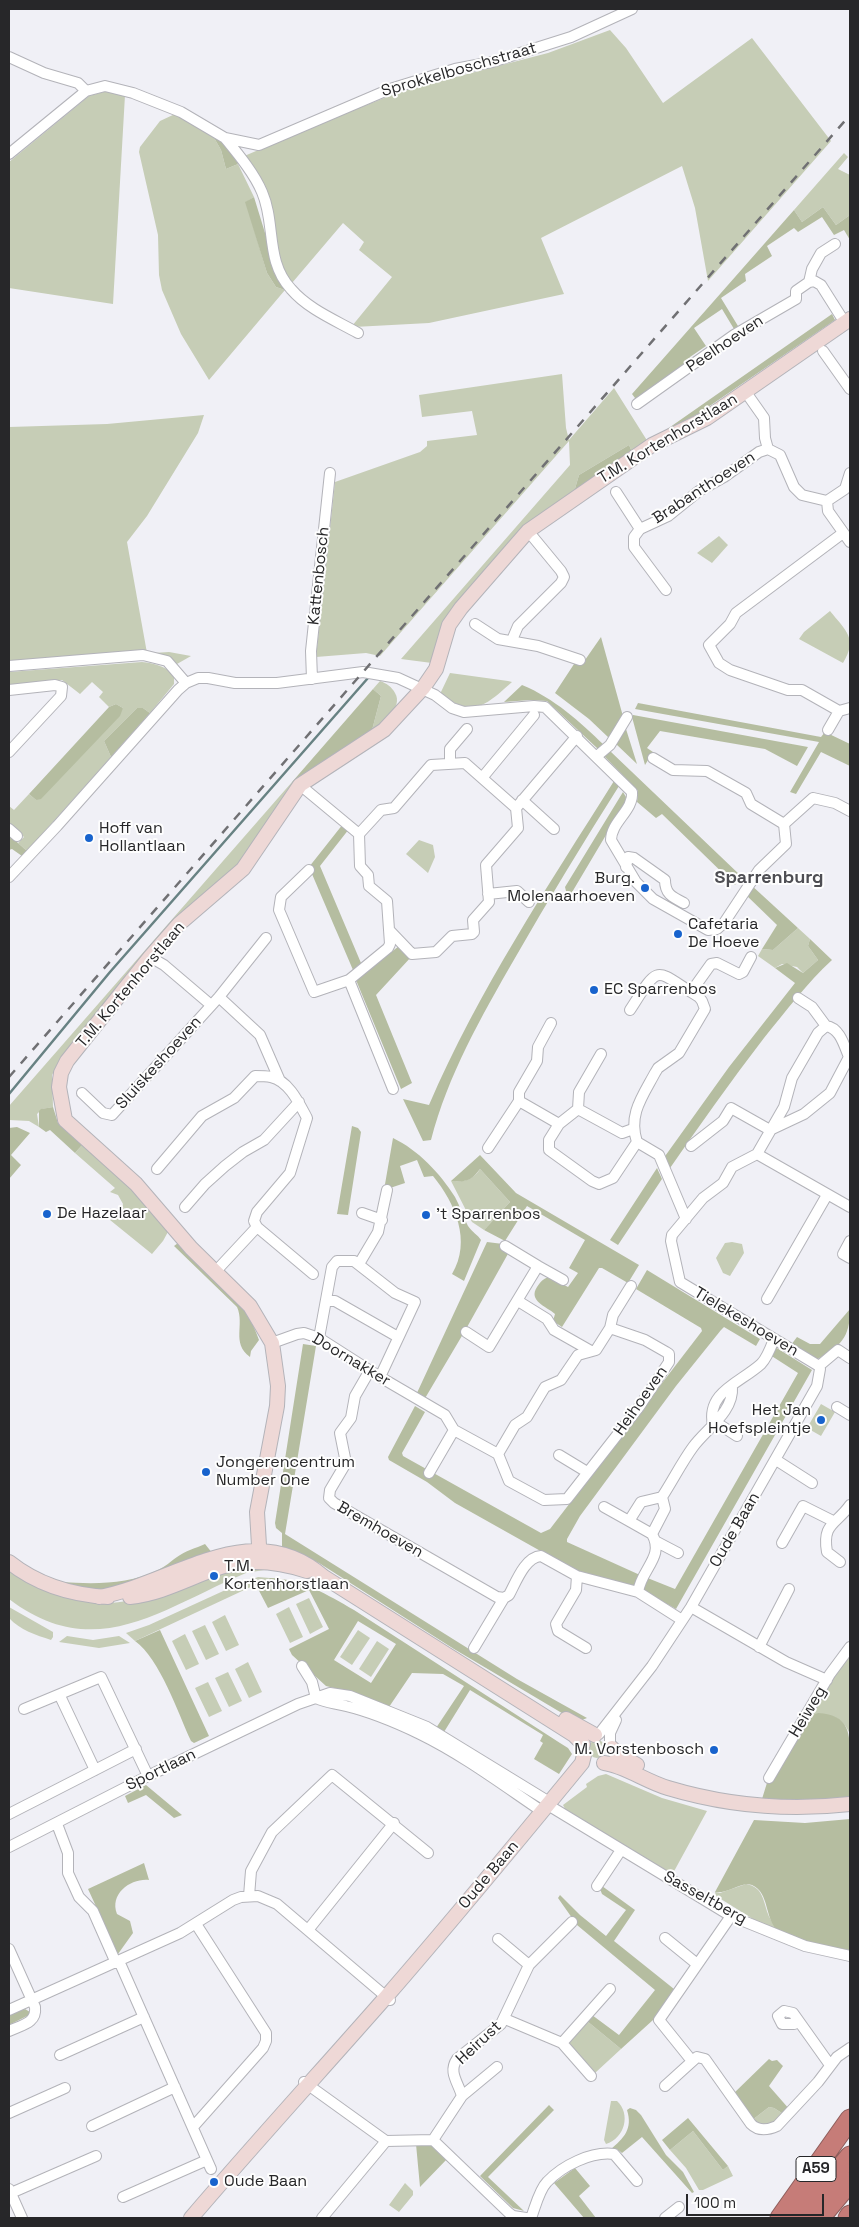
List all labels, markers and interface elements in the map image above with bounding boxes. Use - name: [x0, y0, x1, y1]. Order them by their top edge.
- street label: Sprokkelboschstraat: [379, 39, 539, 101]
- street label: Peelhoeven: [683, 311, 767, 377]
- street label: T.M. Kortenhorstlaan: [595, 390, 741, 488]
- street label: Brabanthoeven: [649, 448, 759, 528]
- street label: Kattenbosch: [304, 526, 334, 626]
- place label: Hoff van Hollantlaan: [99, 819, 185, 857]
- marker: Hoff van Hollantlaan: [83, 832, 95, 844]
- district label: Sparrenburg: [714, 867, 824, 889]
- place label: Burg. Molenaarhoeven: [507, 869, 635, 907]
- marker: Burg. Molenaarhoeven: [639, 882, 651, 894]
- place label: Cafetaria De Hoeve: [688, 915, 759, 953]
- street label: T.M. Kortenhorstlaan: [73, 918, 189, 1052]
- marker: Cafetaria De Hoeve: [672, 928, 684, 940]
- place label: EC Sparrenbos: [604, 980, 716, 1000]
- marker: EC Sparrenbos: [588, 984, 600, 996]
- street label: Sluiskeshoeven: [112, 1013, 206, 1113]
- place label: De Hazelaar: [57, 1204, 147, 1224]
- place label: 't Sparrenbos: [436, 1205, 541, 1225]
- marker: De Hazelaar: [41, 1208, 53, 1220]
- marker: 't Sparrenbos: [420, 1209, 432, 1221]
- street label: Tielekeshoeven: [690, 1283, 802, 1361]
- street label: Doornakker: [308, 1329, 394, 1391]
- street label: Heihoeven: [610, 1363, 672, 1439]
- place label: Het Jan Hoefspleintje: [708, 1401, 811, 1439]
- marker: Het Jan Hoefspleintje: [815, 1414, 827, 1426]
- place label: Jongerencentrum Number One: [216, 1453, 355, 1491]
- marker: Jongerencentrum Number One: [200, 1466, 212, 1478]
- street label: Oude Baan: [706, 1489, 764, 1571]
- street label: Bremhoeven: [334, 1498, 426, 1562]
- place label: T.M. Kortenhorstlaan: [224, 1557, 349, 1595]
- marker: T.M. Kortenhorstlaan: [208, 1570, 220, 1582]
- street label: Heiweg: [785, 1683, 831, 1741]
- place label: M. Vorstenbosch: [574, 1740, 704, 1760]
- marker: M. Vorstenbosch: [708, 1744, 720, 1756]
- street label: Sportlaan: [123, 1745, 199, 1795]
- street label: Oude Baan: [455, 1837, 523, 1913]
- street label: Sasseltberg: [660, 1867, 750, 1929]
- street label: Heirust: [452, 2017, 506, 2069]
- road number: A59: [796, 2156, 836, 2182]
- place label: Oude Baan: [224, 2172, 307, 2192]
- marker: Oude Baan: [208, 2176, 220, 2188]
- scale bar: [689, 2184, 826, 2216]
- text: 100 m: [694, 2193, 736, 2212]

